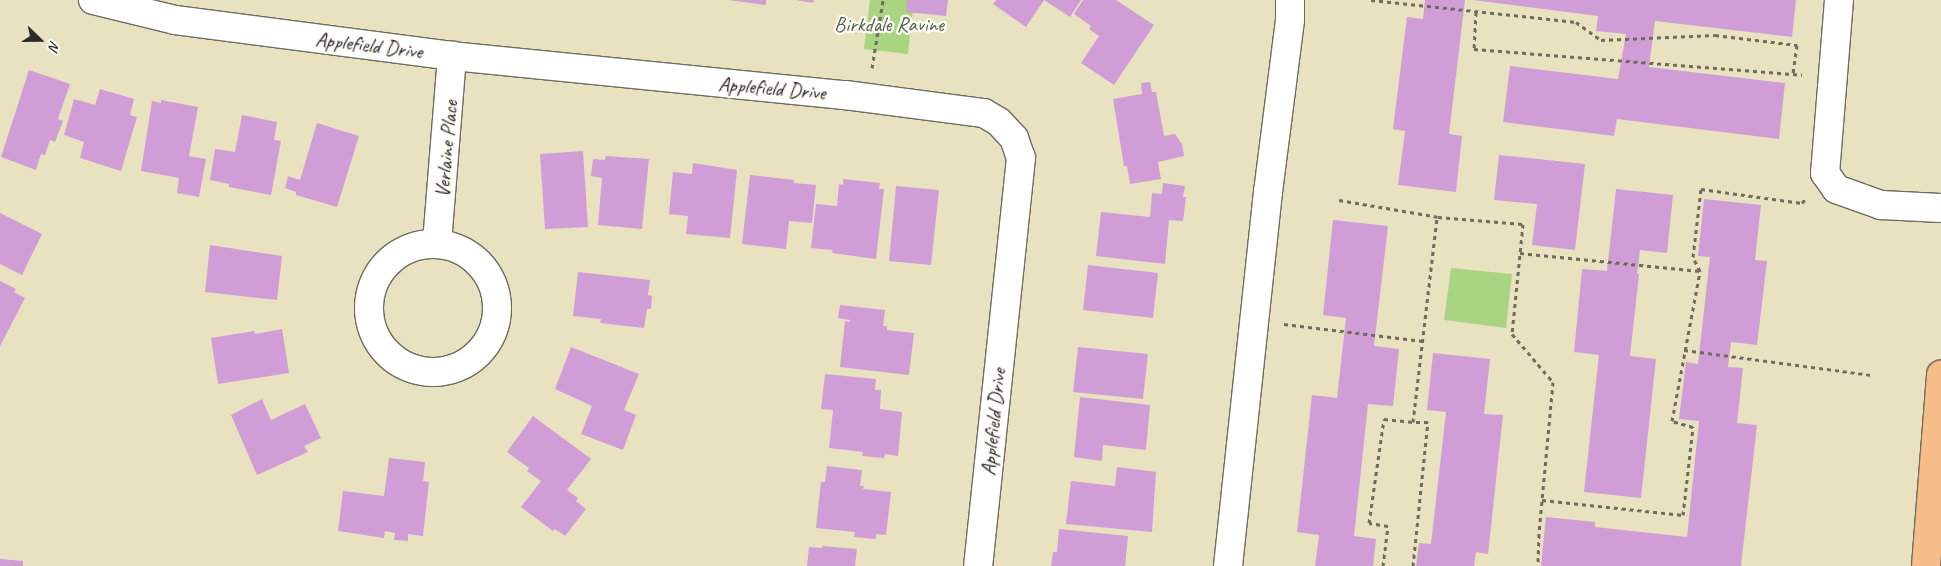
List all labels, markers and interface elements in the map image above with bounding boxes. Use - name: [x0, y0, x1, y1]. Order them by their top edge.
- park label: Birkdale Ravine: [834, 11, 944, 37]
- north arrow: [15, 15, 65, 65]
- street label: Applefield Drive: [314, 26, 424, 64]
- text: N: [45, 39, 64, 53]
- street label: Applefield Drive: [717, 71, 827, 105]
- street label: Verlaine Place: [429, 99, 463, 199]
- street label: Applefield Drive: [975, 367, 1011, 477]

